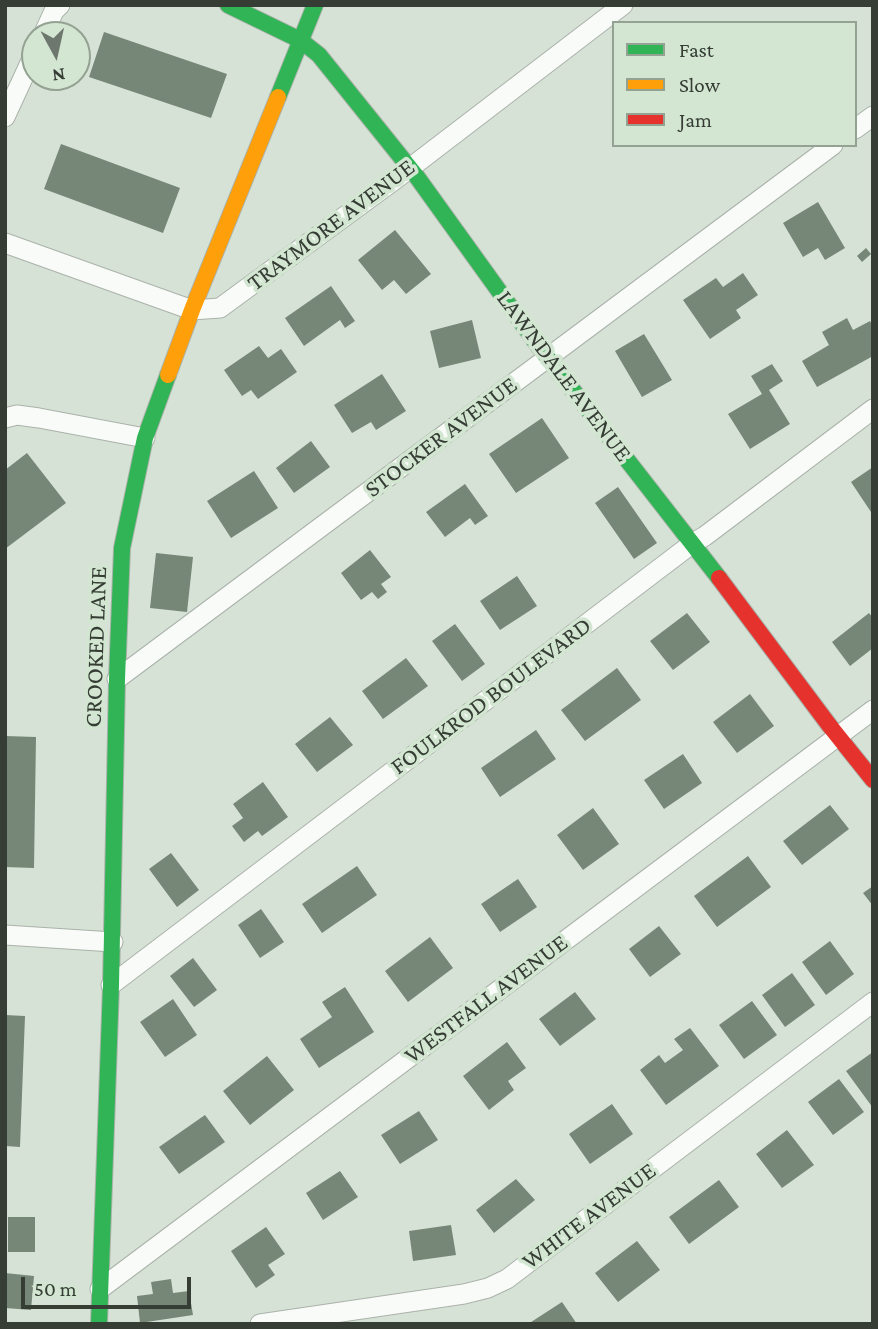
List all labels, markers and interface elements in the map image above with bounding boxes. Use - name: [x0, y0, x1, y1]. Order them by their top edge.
- north arrow: [21, 21, 91, 91]
- legend: [612, 21, 857, 147]
- text: Fast: [679, 38, 714, 62]
- text: N: [51, 64, 67, 87]
- text: Slow: [679, 73, 720, 97]
- text: Jam: [679, 108, 712, 132]
- street label: TRAYMORE AVENUE: [242, 153, 420, 297]
- street label: LAWNDALE AVENUE: [490, 285, 638, 467]
- street label: STOCKER AVENUE: [359, 370, 523, 504]
- street label: CROOKED LANE: [79, 566, 113, 728]
- street label: FOULKROD BOULEVARD: [385, 611, 597, 781]
- street label: WESTFALL AVENUE: [399, 928, 573, 1070]
- street label: WHITE AVENUE: [516, 1156, 662, 1276]
- scale bar: [24, 1262, 194, 1306]
- text: 50 m: [34, 1277, 77, 1301]

